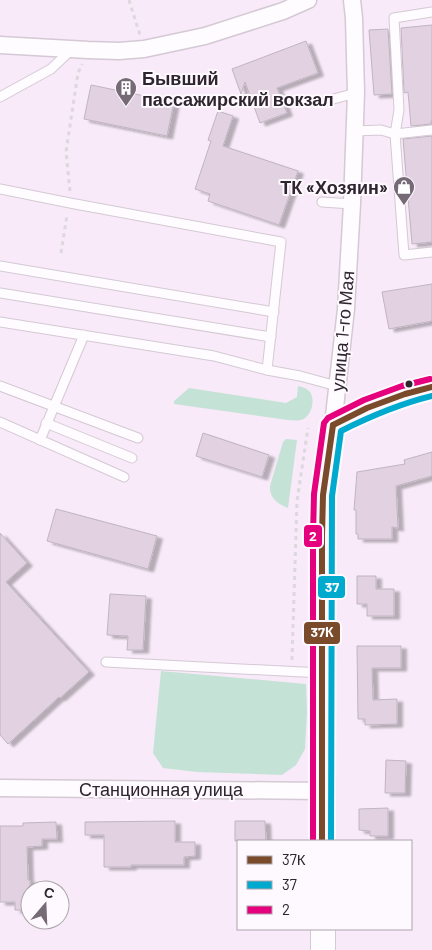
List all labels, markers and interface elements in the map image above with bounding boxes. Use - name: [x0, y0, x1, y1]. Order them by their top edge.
- place label: Бывший пассажирский вокзал: [142, 67, 334, 110]
- building icon: Бывший пассажирский вокзал: [114, 76, 138, 107]
- shop icon: ТК «Хозяин»: [392, 175, 416, 206]
- place label: ТК «Хозяин»: [280, 176, 388, 198]
- street label: улица 1-го Мая: [326, 270, 358, 392]
- unlabelled marker: [404, 379, 414, 389]
- line badge: 2: [303, 524, 323, 548]
- text: 2: [309, 527, 317, 544]
- line badge: 37: [317, 575, 346, 599]
- text: 37: [325, 578, 339, 595]
- line badge: 37К: [303, 621, 341, 645]
- text: 37К: [310, 623, 334, 640]
- street label: Станционная улица: [79, 778, 244, 800]
- legend: [237, 840, 412, 930]
- text: 37К: [282, 850, 306, 868]
- text: 37: [282, 875, 297, 893]
- north arrow: [20, 880, 70, 930]
- text: С: [42, 883, 57, 902]
- text: 2: [282, 900, 290, 918]

